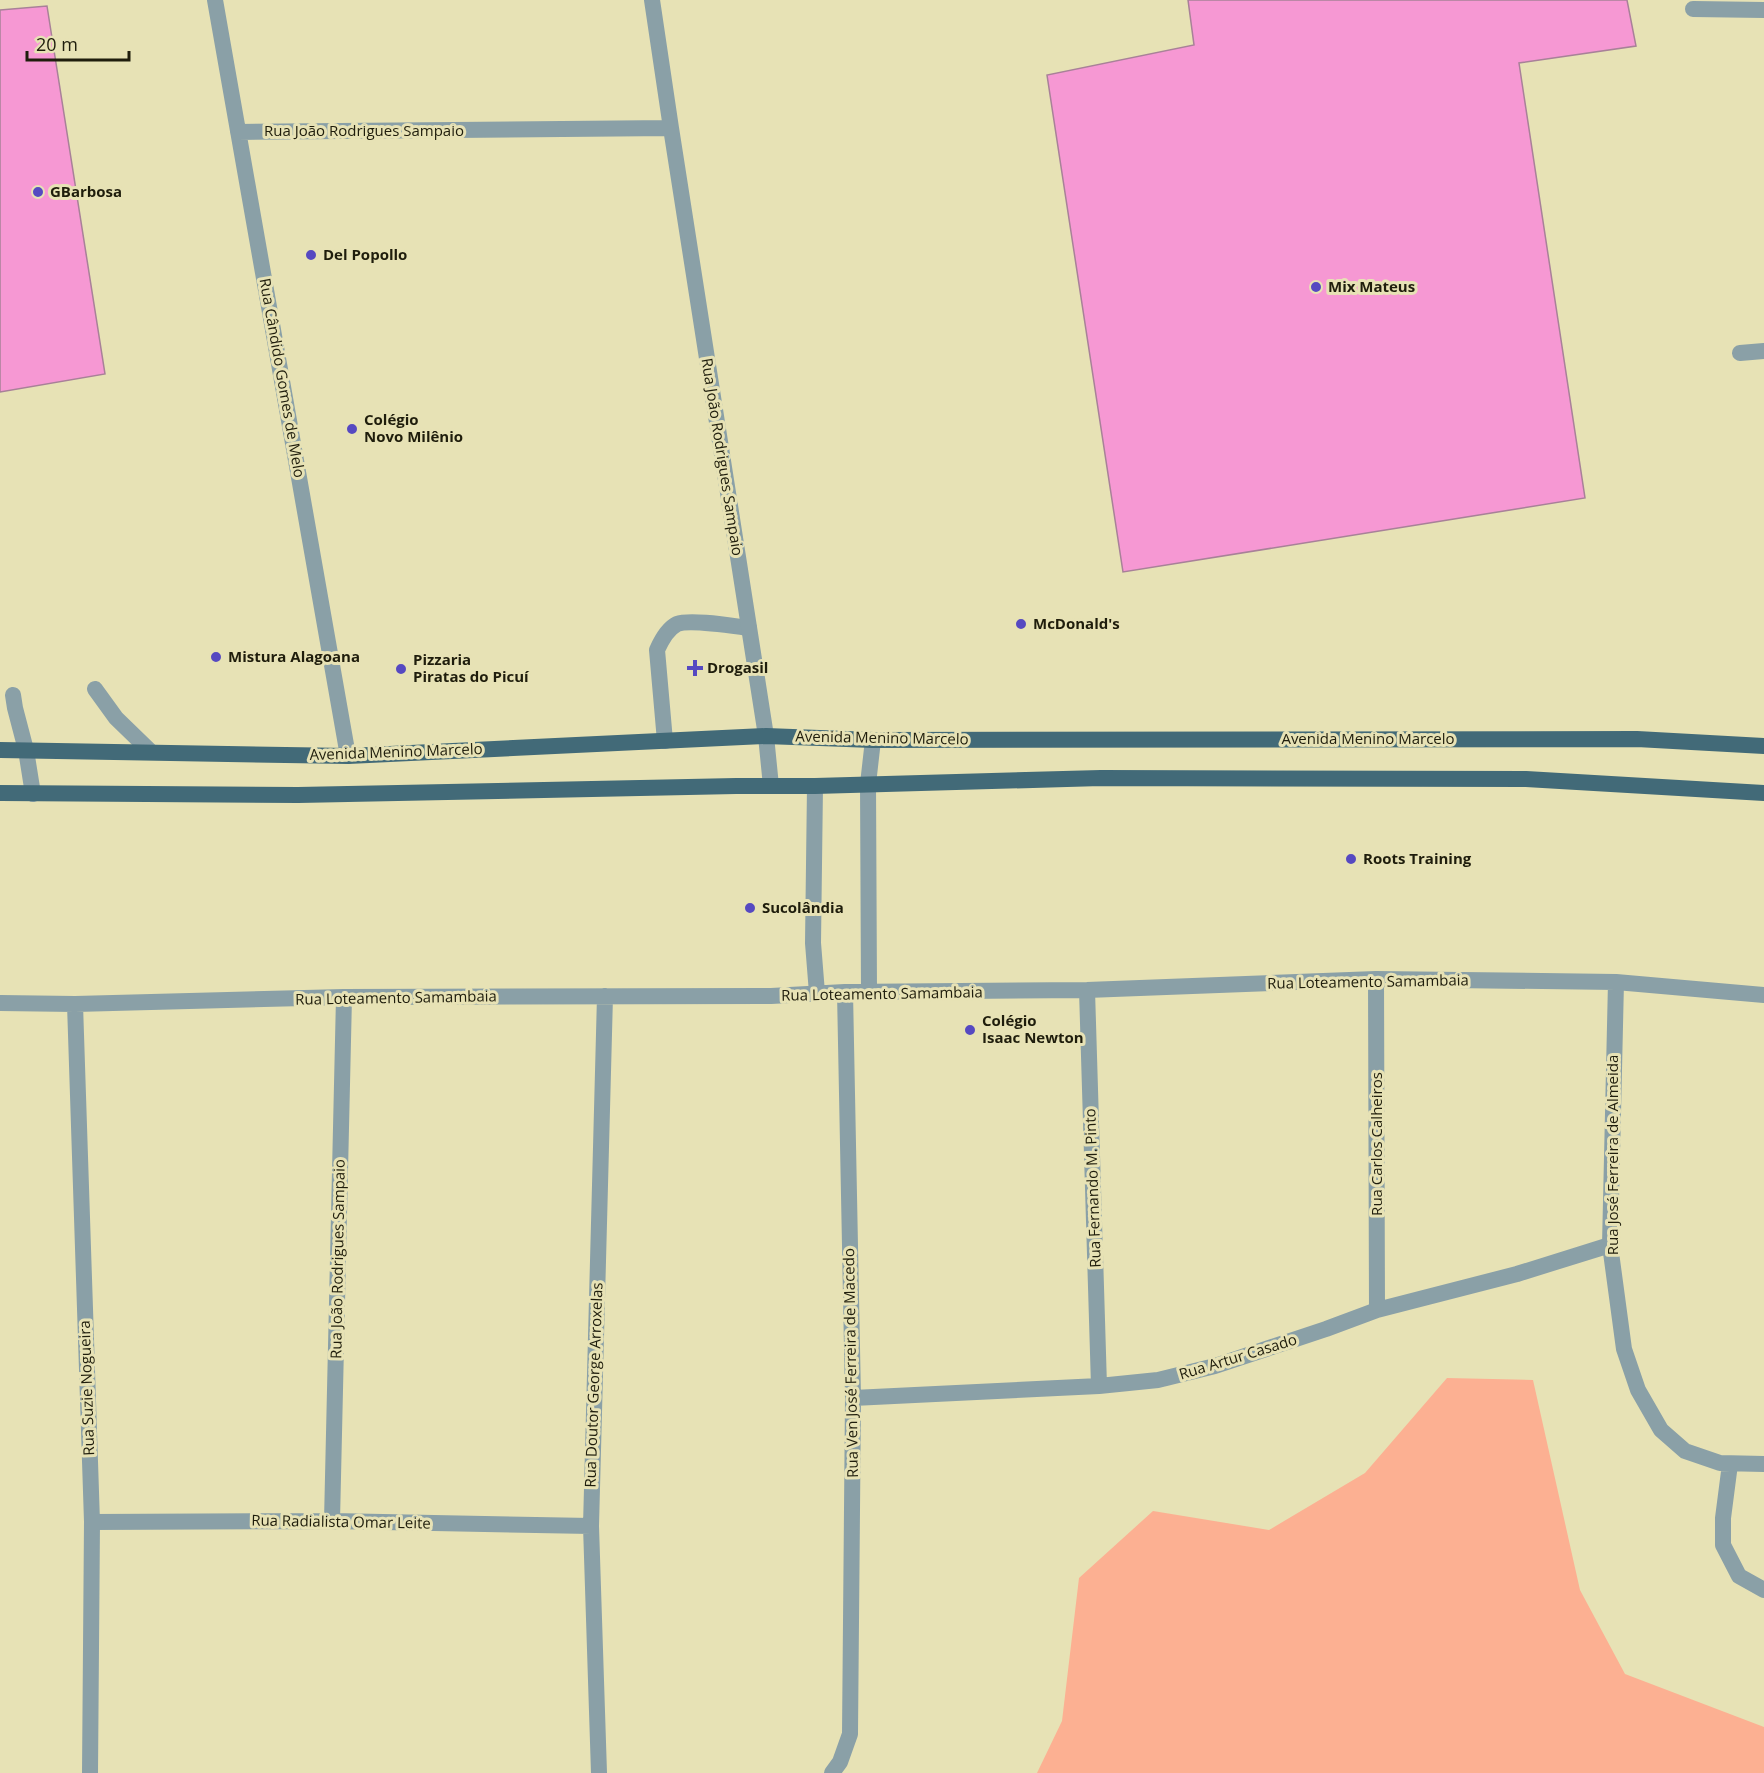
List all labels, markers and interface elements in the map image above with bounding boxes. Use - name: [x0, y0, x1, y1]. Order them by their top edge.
- scale bar: [27, 24, 129, 62]
- text: 20 m: [36, 32, 78, 56]
- street label: Rua João Rodrigues Sampaio: [264, 120, 464, 140]
- place label: GBarbosa: [50, 181, 122, 201]
- marker: GBarbosa: [31, 185, 45, 199]
- place label: Del Popollo: [323, 244, 407, 264]
- marker: Del Popollo: [304, 248, 318, 262]
- place label: Mix Mateus: [1328, 276, 1415, 296]
- street label: Rua Cândido Gomes de Melo: [256, 277, 310, 479]
- marker: Mix Mateus: [1309, 280, 1323, 294]
- street label: Rua João Rodrigues Sampaio: [697, 357, 749, 557]
- place label: Colégio Novo Milênio: [364, 409, 463, 446]
- marker: Colégio Novo Milênio: [345, 422, 359, 436]
- place label: McDonald's: [1033, 613, 1120, 633]
- marker: McDonald's: [1014, 617, 1028, 631]
- place label: Mistura Alagoana: [228, 646, 360, 666]
- place label: Pizzaria Piratas do Picuí: [413, 649, 530, 686]
- marker: Mistura Alagoana: [209, 650, 223, 664]
- place label: Drogasil: [707, 657, 768, 677]
- marker: Drogasil: [688, 661, 702, 675]
- marker: Pizzaria Piratas do Picuí: [394, 662, 408, 676]
- street label: Avenida Menino Marcelo: [795, 725, 969, 749]
- street label: Avenida Menino Marcelo: [1281, 728, 1455, 748]
- street label: Avenida Menino Marcelo: [309, 738, 483, 764]
- place label: Roots Training: [1363, 848, 1472, 868]
- marker: Roots Training: [1344, 852, 1358, 866]
- place label: Sucolândia: [762, 897, 844, 917]
- marker: Sucolândia: [743, 901, 757, 915]
- street label: Rua Loteamento Samambaia: [1267, 969, 1469, 993]
- street label: Rua Loteamento Samambaia: [781, 981, 983, 1005]
- street label: Rua Loteamento Samambaia: [295, 985, 497, 1009]
- place label: Colégio Isaac Newton: [982, 1010, 1084, 1047]
- marker: Colégio Isaac Newton: [963, 1023, 977, 1037]
- street label: Rua José Ferreira de Almeida: [1602, 1055, 1622, 1255]
- street label: Rua Carlos Calheiros: [1366, 1072, 1386, 1216]
- street label: Rua Fernando M. Pinto: [1079, 1108, 1105, 1268]
- street label: Rua João Rodrigues Sampaio: [325, 1159, 349, 1359]
- street label: Rua Ven José Ferreira de Macedo: [838, 1248, 862, 1478]
- street label: Rua Doutor George Arroxelas: [579, 1282, 607, 1488]
- street label: Rua Suzie Nogueira: [74, 1320, 98, 1456]
- street label: Rua Artur Casado: [1176, 1329, 1299, 1383]
- street label: Rua Radialista Omar Leite: [251, 1509, 431, 1533]

